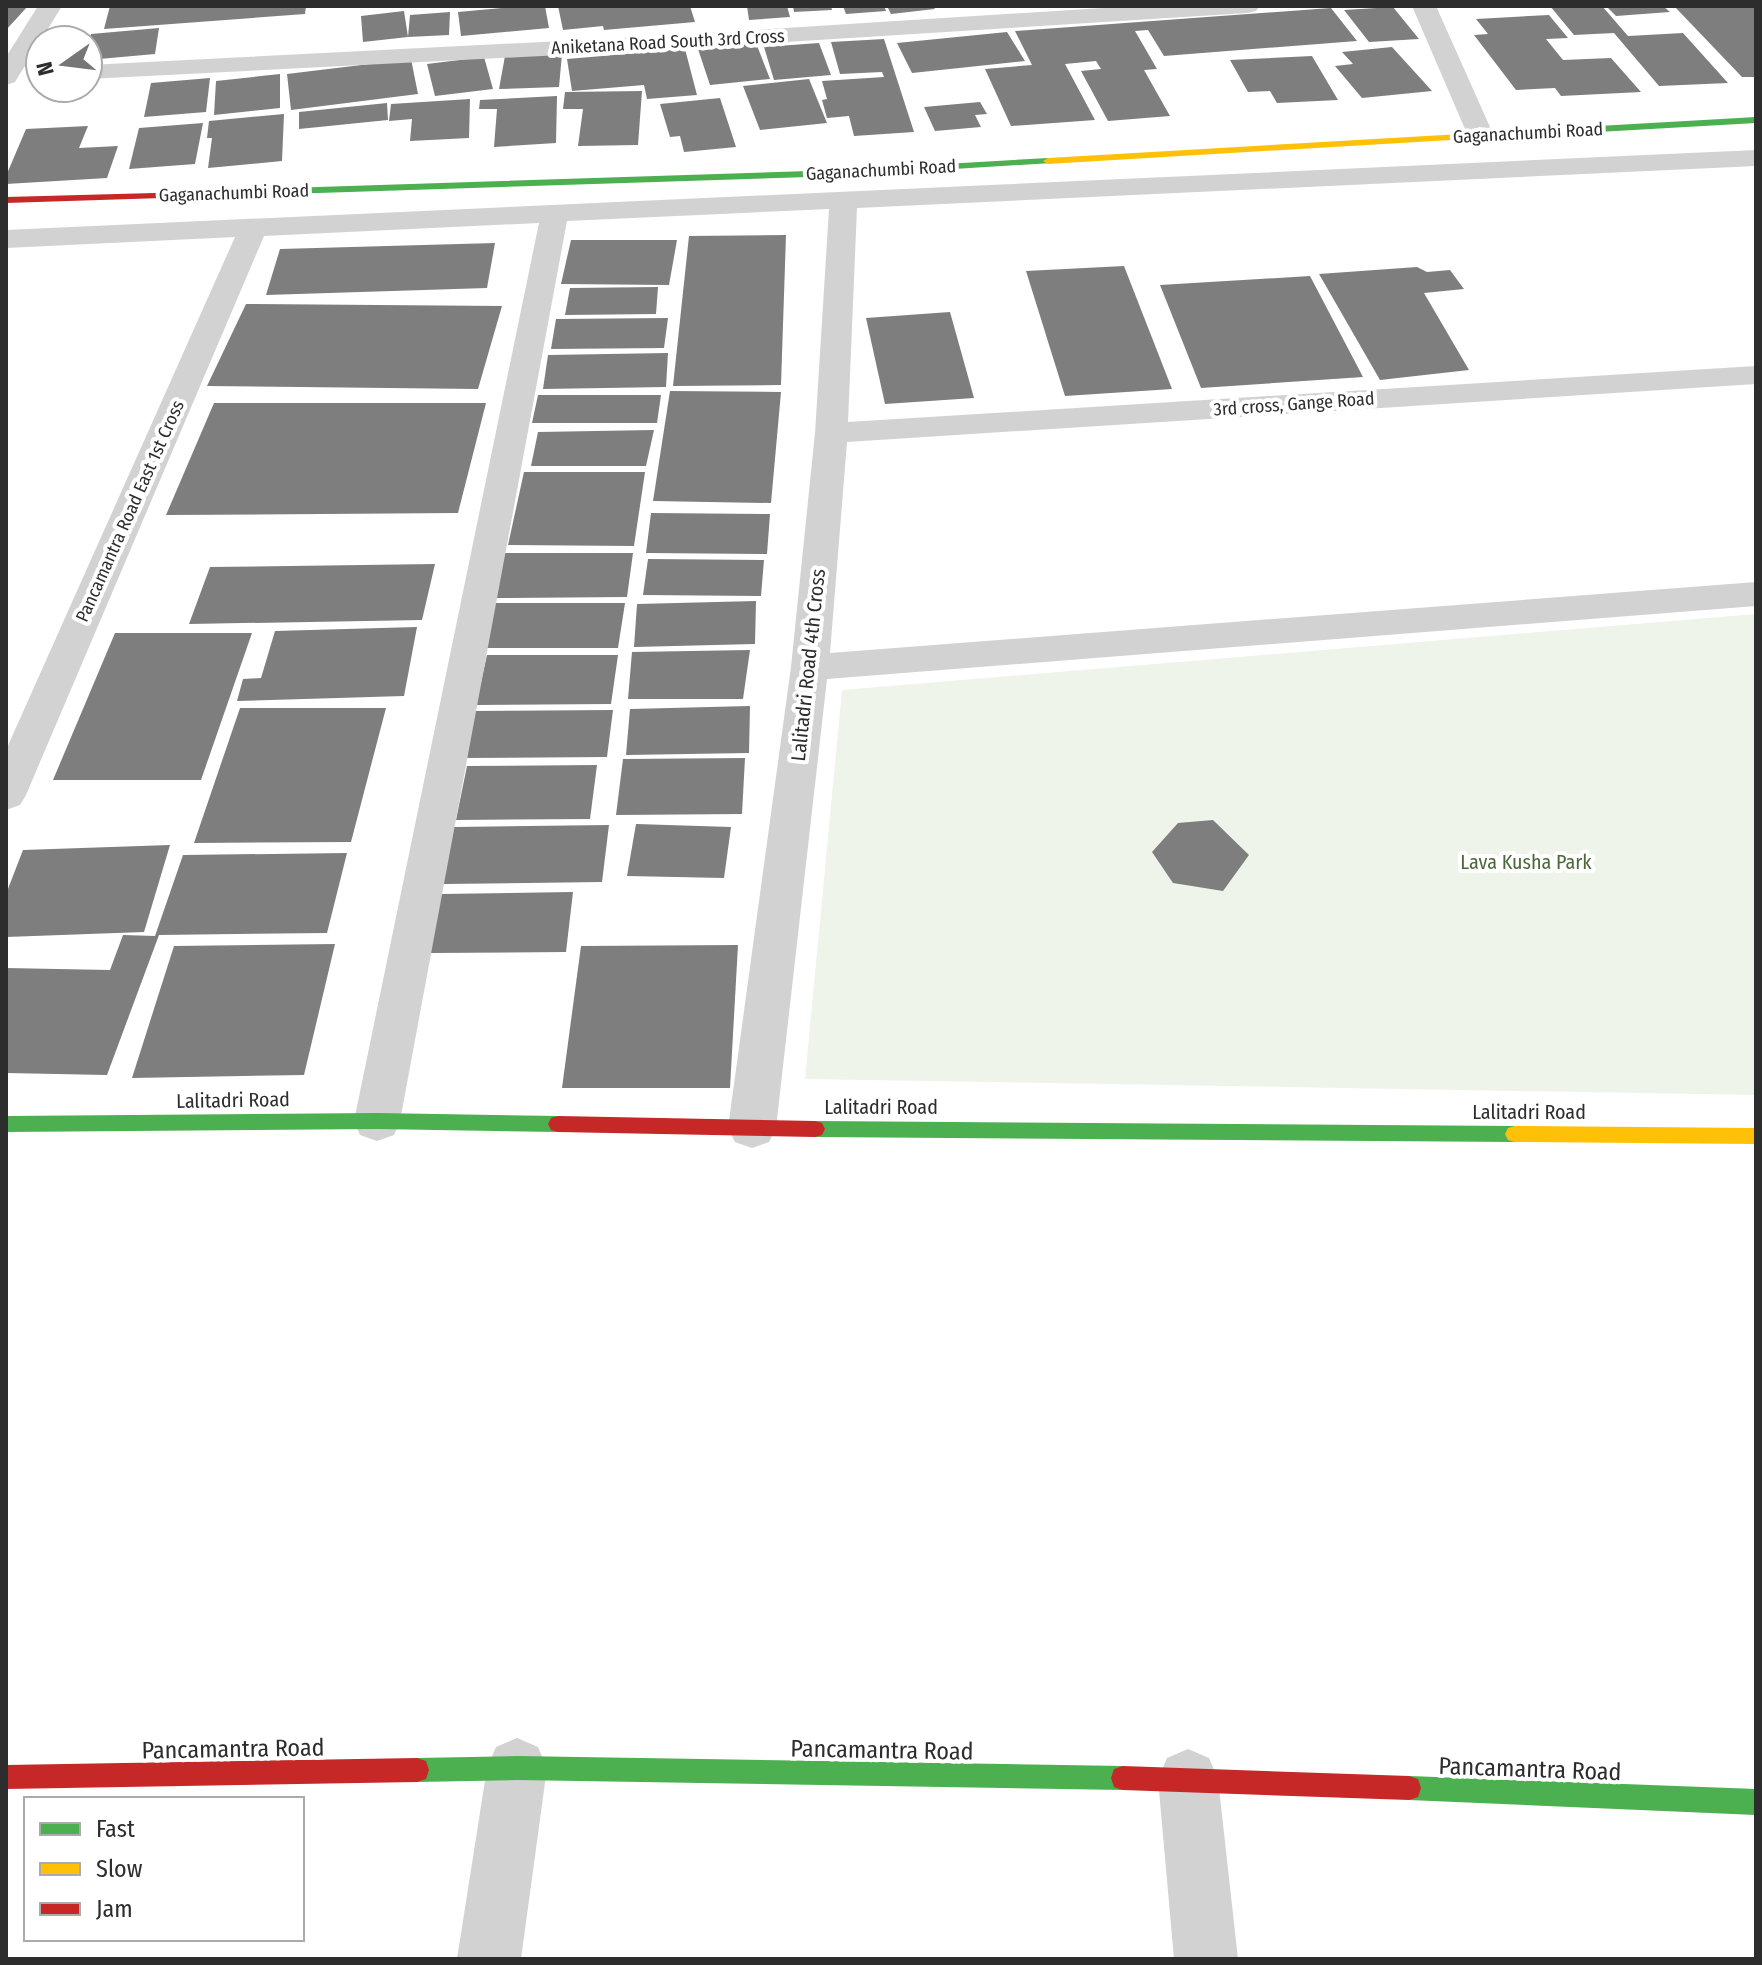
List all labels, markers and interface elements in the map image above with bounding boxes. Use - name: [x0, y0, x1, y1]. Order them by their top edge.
- north arrow: [24, 24, 104, 104]
- street label: Aniketana Road South 3rd Cross: [551, 25, 786, 59]
- text: N: [30, 59, 60, 78]
- street label: Gaganachumbi Road: [1452, 118, 1604, 148]
- street label: Gaganachumbi Road: [805, 155, 957, 185]
- street label: Gaganachumbi Road: [159, 179, 309, 207]
- street label: 3rd cross, Gange Road: [1213, 387, 1375, 421]
- street label: Pancamantra Road East 1st Cross: [71, 396, 189, 625]
- street label: Lalitadri Road 4th Cross: [786, 567, 830, 763]
- park label: Lava Kusha Park: [1460, 850, 1592, 874]
- street label: Lalitadri Road: [176, 1087, 290, 1113]
- street label: Lalitadri Road: [824, 1095, 938, 1119]
- street label: Lalitadri Road: [1472, 1100, 1586, 1124]
- street label: Pancamantra Road: [141, 1733, 325, 1765]
- street label: Pancamantra Road: [790, 1734, 974, 1766]
- street label: Pancamantra Road: [1438, 1752, 1622, 1786]
- legend: [24, 1797, 304, 1941]
- text: Fast: [96, 1815, 135, 1843]
- text: Slow: [96, 1855, 143, 1883]
- text: Jam: [96, 1895, 133, 1923]

